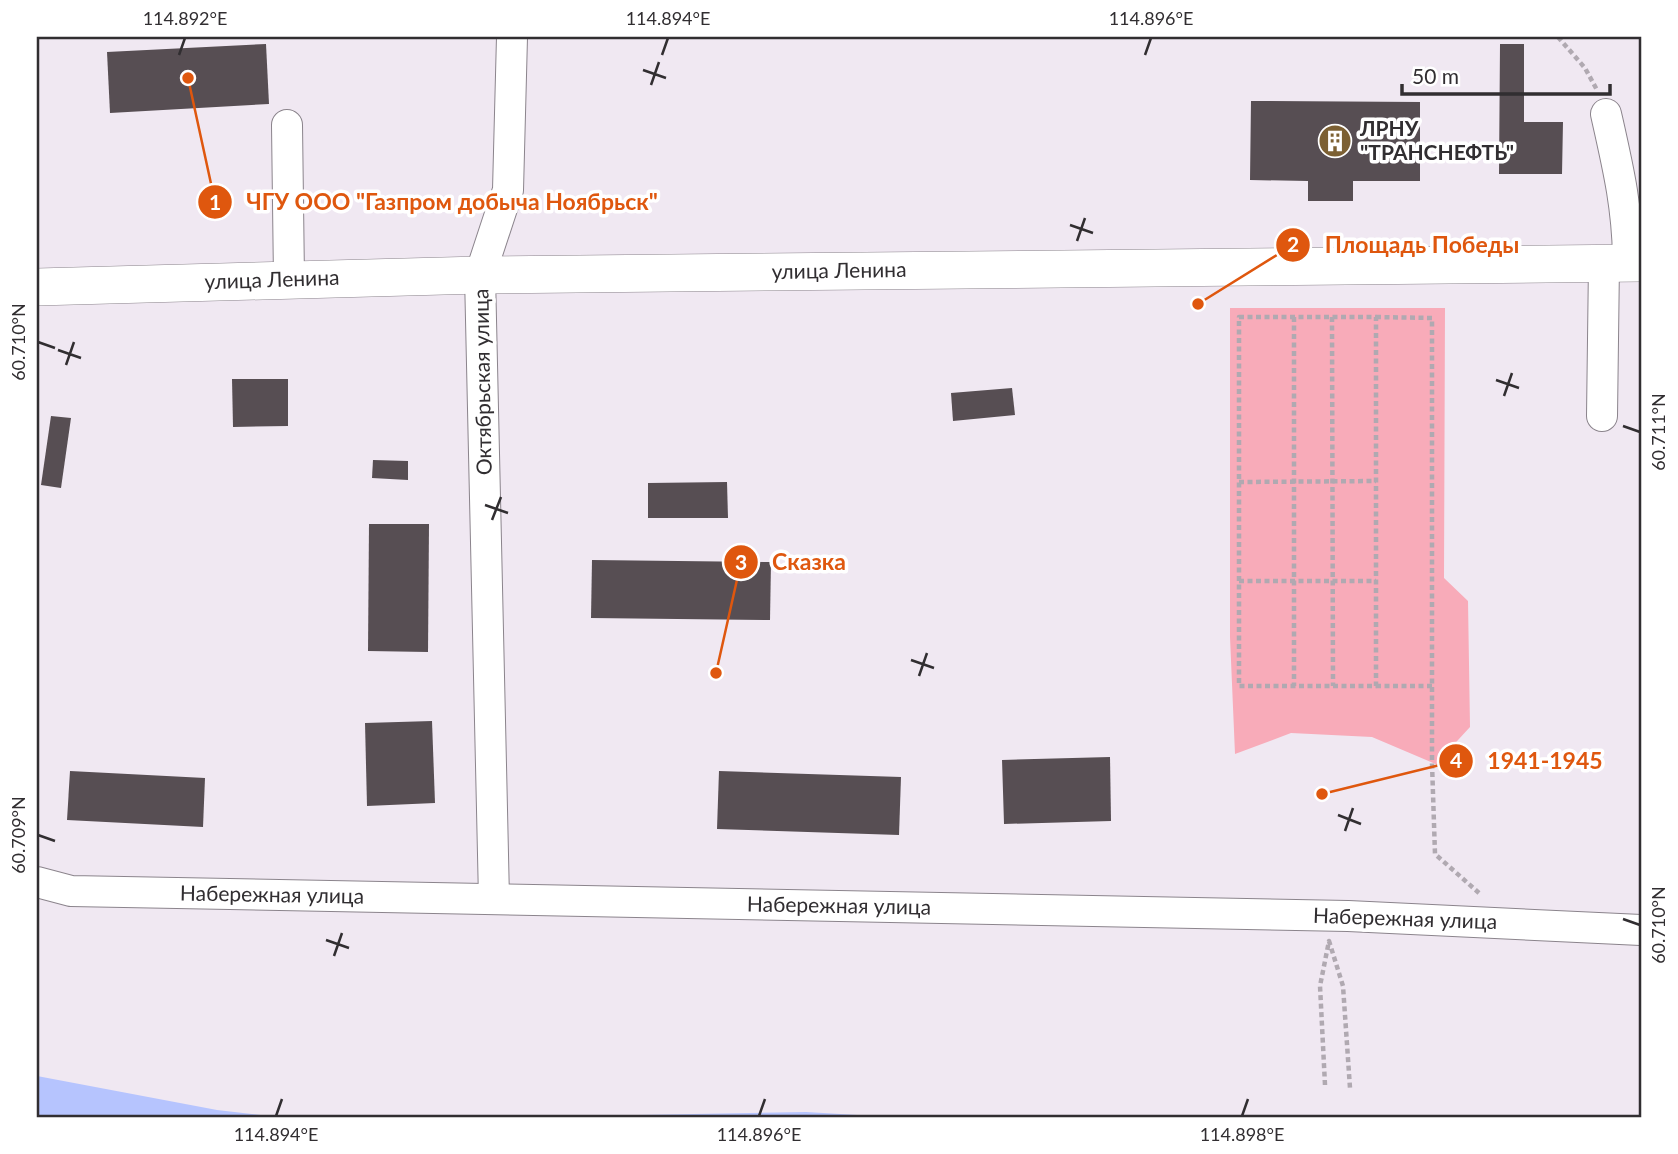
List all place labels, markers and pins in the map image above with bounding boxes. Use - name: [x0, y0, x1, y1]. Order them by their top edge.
- place label: ЛРНУ "ТРАНСНЕФТЬ": [1359, 115, 1514, 164]
- building icon: ЛРНУ "ТРАНСНЕФТЬ": [1316, 122, 1354, 160]
- callout: ЧГУ ООО "Газпром добыча Ноябрьск": [197, 180, 672, 224]
- callout: Площадь Победы: [1276, 223, 1533, 267]
- callout: Сказка: [723, 540, 860, 584]
- callout: 1941-1945: [1438, 739, 1617, 783]

